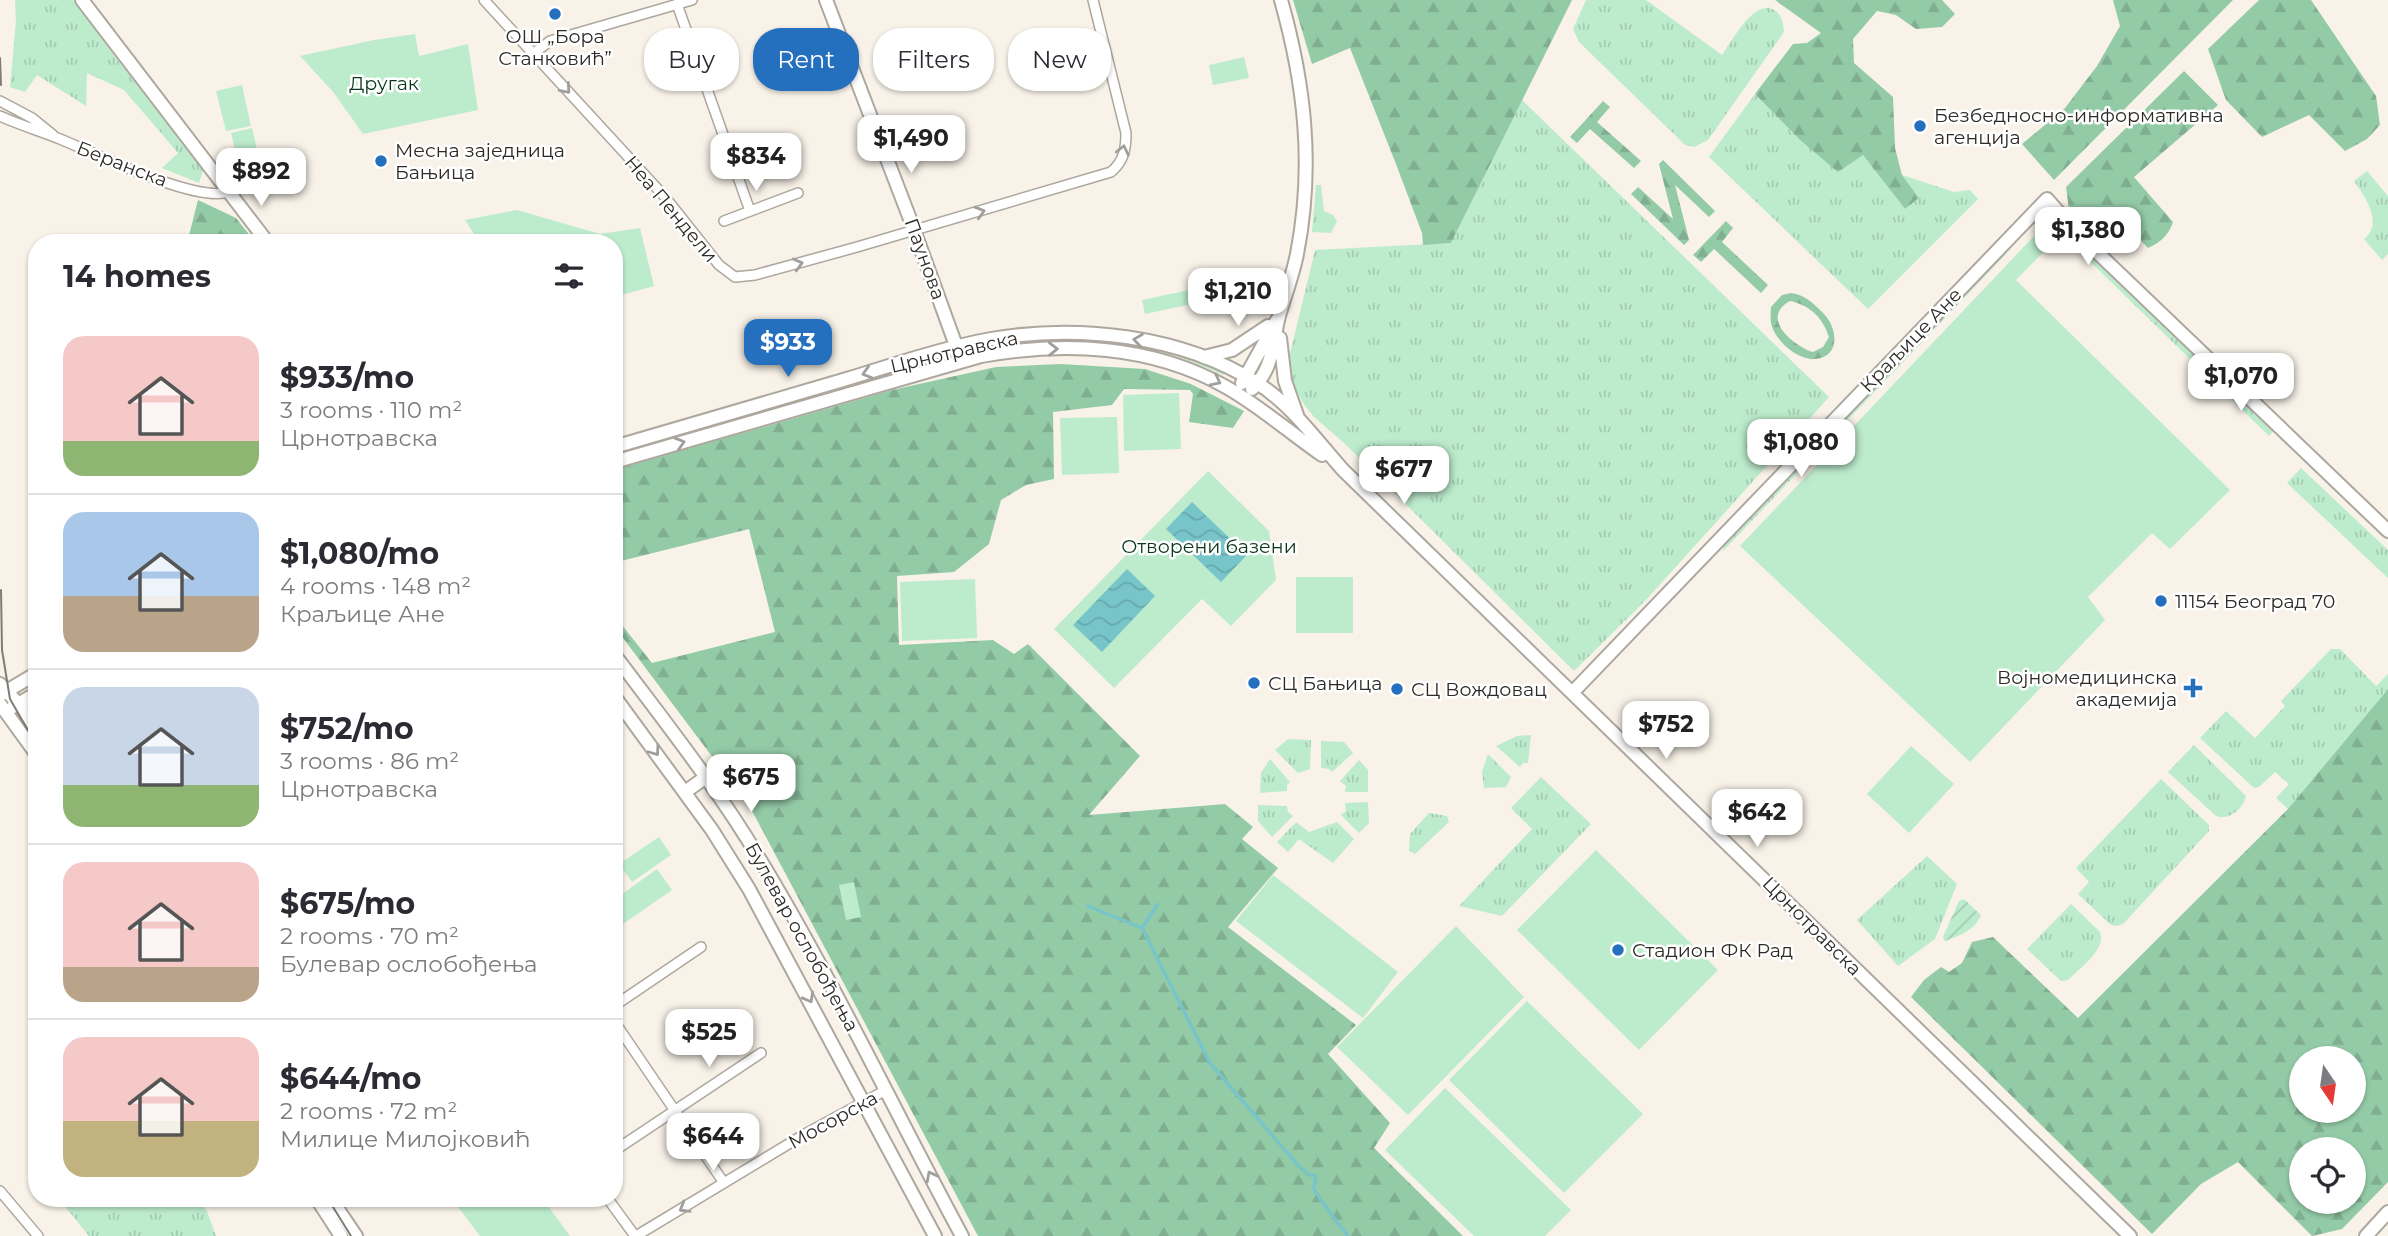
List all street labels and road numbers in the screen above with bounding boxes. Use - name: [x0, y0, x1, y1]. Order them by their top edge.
- street label: Беранска: [74, 136, 170, 192]
- street label: Неа Пендели: [620, 151, 722, 267]
- street label: Паунова: [900, 215, 950, 303]
- street label: Краљице Ане: [1855, 283, 1967, 397]
- street label: Црнотравска: [888, 326, 1020, 378]
- street label: Булевар ослобођења: [740, 838, 864, 1036]
- street label: Црнотравска: [1758, 872, 1866, 980]
- street label: Мосорска: [784, 1086, 882, 1154]

